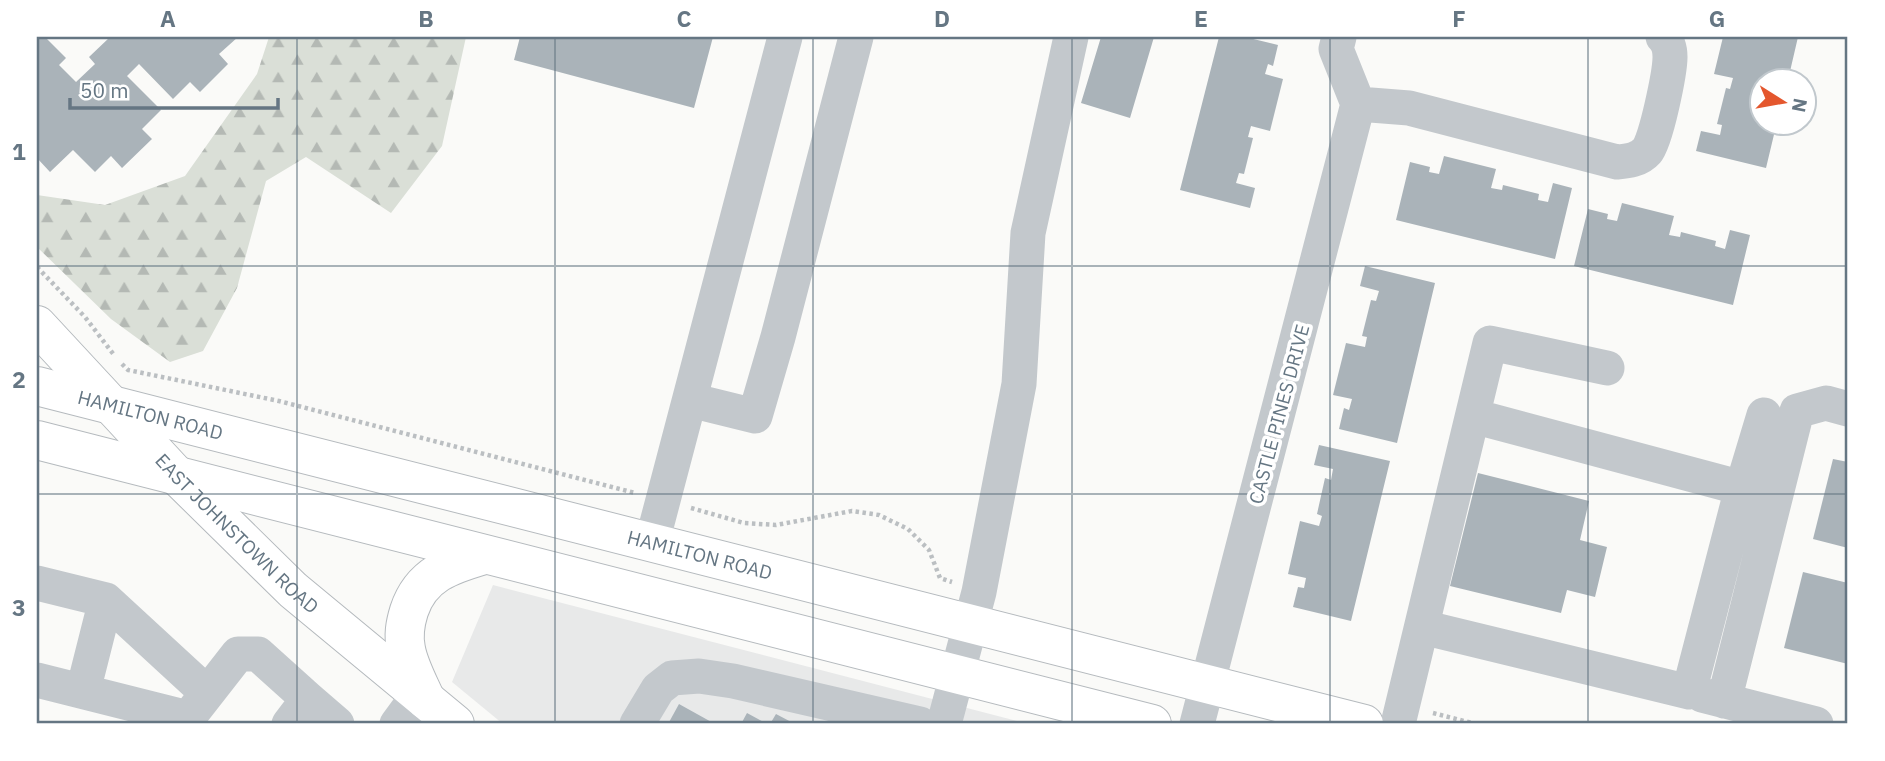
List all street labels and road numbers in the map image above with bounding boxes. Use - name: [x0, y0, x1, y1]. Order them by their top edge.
- street label: CASTLE PINES DRIVE: [1243, 322, 1315, 506]
- street label: HAMILTON ROAD: [75, 385, 225, 445]
- street label: EAST JOHNSTOWN ROAD: [150, 448, 324, 618]
- street label: HAMILTON ROAD: [625, 525, 775, 585]

